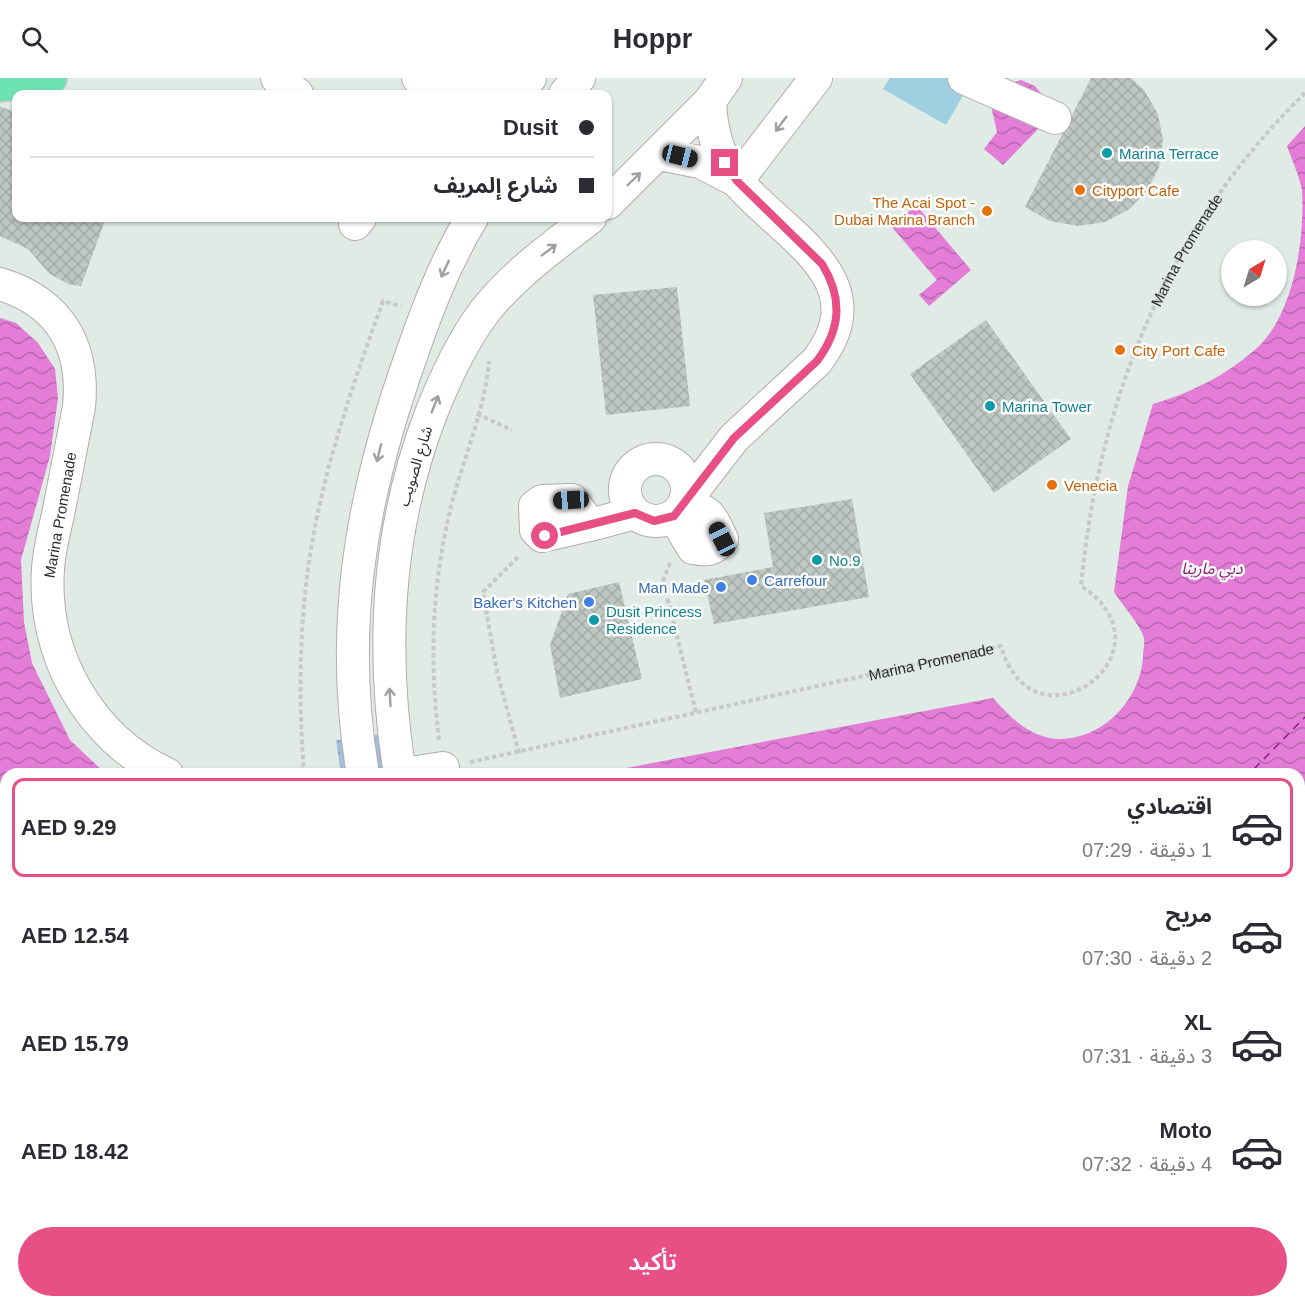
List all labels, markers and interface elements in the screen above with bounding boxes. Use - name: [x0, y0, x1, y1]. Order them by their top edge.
- icon: search: [18, 23, 51, 56]
- icon: forward: [1254, 23, 1287, 56]
- text: Hoppr: [613, 24, 692, 54]
- text: Dusit: [503, 115, 558, 140]
- one-way arrow: [775, 116, 787, 132]
- car: [660, 143, 700, 169]
- place label: Marina Terrace: [1119, 145, 1219, 162]
- marker: Marina Terrace: [1100, 146, 1114, 160]
- route end: [711, 149, 738, 176]
- one-way arrow: [626, 172, 641, 186]
- text: شارع إلمريف: [433, 173, 558, 198]
- place label: Cityport Cafe: [1092, 182, 1180, 199]
- marker: Cityport Cafe: [1073, 183, 1087, 197]
- street label: Marina Promenade: [1147, 190, 1225, 309]
- place label: The Acai Spot - Dubai Marina Branch: [834, 194, 975, 228]
- marker: The Acai Spot - Dubai Marina Branch: [980, 204, 994, 218]
- north arrow: [1221, 240, 1287, 306]
- map controls: [1221, 240, 1287, 306]
- one-way arrow: [541, 243, 557, 256]
- one-way arrow: [439, 260, 451, 278]
- place label: City Port Cafe: [1132, 342, 1225, 359]
- marker: City Port Cafe: [1113, 343, 1127, 357]
- one-way arrow: [430, 395, 441, 414]
- place label: Marina Tower: [1002, 398, 1092, 415]
- marker: Marina Tower: [983, 399, 997, 413]
- street label: شارع الصويب: [395, 424, 439, 509]
- one-way arrow: [373, 443, 385, 462]
- street label: Marina Promenade: [41, 451, 79, 579]
- place label: Venecia: [1064, 477, 1118, 494]
- marker: Venecia: [1045, 478, 1059, 492]
- car: [553, 490, 589, 510]
- car: [706, 519, 738, 559]
- route start: [531, 522, 558, 549]
- place label: No.9: [829, 552, 861, 569]
- marker: No.9: [810, 553, 824, 567]
- water label: دبي مارينا: [1181, 560, 1243, 581]
- place label: Carrefour: [764, 572, 827, 589]
- marker: Carrefour: [745, 573, 759, 587]
- place label: Man Made: [638, 579, 709, 596]
- marker: Man Made: [714, 580, 728, 594]
- place label: Baker's Kitchen: [473, 594, 577, 611]
- marker: Baker's Kitchen: [582, 595, 596, 609]
- place label: Dusit Princess Residence: [606, 603, 702, 637]
- marker: Dusit Princess Residence: [587, 613, 601, 627]
- street label: Marina Promenade: [867, 639, 995, 683]
- one-way arrow: [384, 688, 395, 708]
- text: اقتصادي: [1127, 794, 1212, 819]
- icon: car: [1230, 801, 1284, 855]
- text: AED 9.29: [21, 815, 116, 840]
- text: 1 دقيقة · 07:29: [1082, 839, 1212, 861]
- text: مريح: [1166, 902, 1212, 927]
- icon: car: [1230, 909, 1284, 963]
- text: AED 12.54: [21, 923, 129, 948]
- text: 2 دقيقة · 07:30: [1082, 947, 1212, 969]
- text: XL: [1184, 1010, 1212, 1035]
- icon: car: [1230, 1017, 1284, 1071]
- text: AED 15.79: [21, 1031, 129, 1056]
- text: 3 دقيقة · 07:31: [1082, 1045, 1212, 1067]
- text: Moto: [1159, 1118, 1212, 1143]
- icon: car: [1230, 1125, 1284, 1179]
- text: AED 18.42: [21, 1139, 129, 1164]
- text: 4 دقيقة · 07:32: [1082, 1153, 1212, 1175]
- button: تأكيد: [18, 1227, 1287, 1296]

